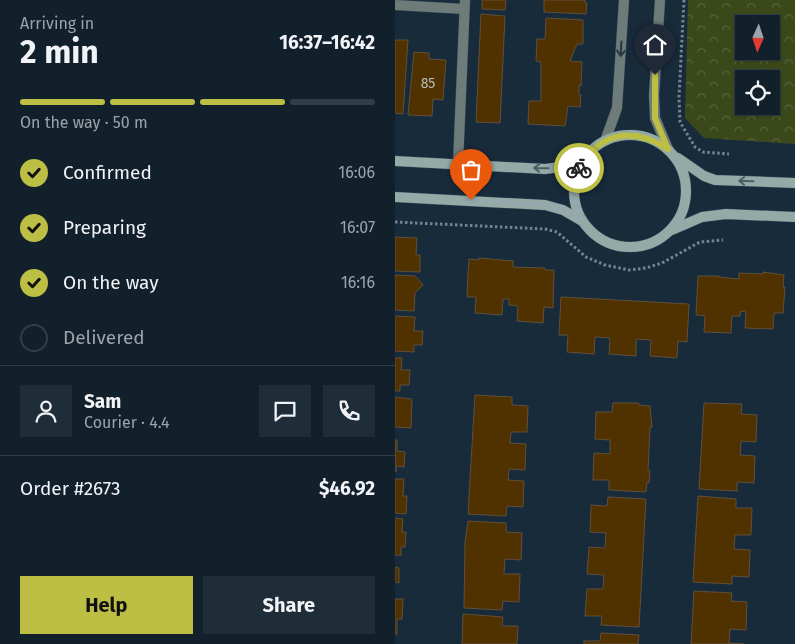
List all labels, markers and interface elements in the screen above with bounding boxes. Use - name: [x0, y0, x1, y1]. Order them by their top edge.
- text: Arriving in: [20, 14, 94, 33]
- north arrow: [735, 15, 780, 60]
- map controls: [735, 15, 780, 115]
- pin: [634, 24, 676, 75]
- text: 16:37–16:42: [279, 31, 375, 54]
- icon: home: [641, 31, 669, 59]
- text: 2 min: [20, 33, 99, 71]
- one-way arrow: [617, 40, 626, 56]
- button: locate: [735, 70, 780, 115]
- house number: 85: [421, 75, 435, 92]
- text: On the way · 50 m: [20, 113, 148, 132]
- courier: [554, 143, 604, 193]
- pin: [450, 149, 492, 200]
- icon: bike: [565, 154, 593, 182]
- icon: bag: [457, 156, 485, 184]
- icon: check: [20, 159, 48, 187]
- text: Confirmed: [63, 161, 152, 184]
- text: 16:06: [338, 163, 375, 182]
- one-way arrow: [533, 163, 550, 173]
- one-way arrow: [739, 176, 755, 186]
- icon: check: [20, 214, 48, 242]
- text: Preparing: [63, 216, 146, 239]
- text: 16:07: [340, 218, 375, 237]
- icon: check: [20, 269, 48, 297]
- text: On the way: [63, 271, 159, 294]
- text: 16:16: [341, 273, 375, 292]
- text: Delivered: [63, 326, 145, 349]
- button: person: [20, 385, 72, 437]
- button: chat: [259, 385, 311, 437]
- button: phone: [323, 385, 375, 437]
- text: Sam: [84, 390, 121, 413]
- text: Courier · 4.4: [84, 413, 170, 432]
- text: Order #2673: [20, 477, 120, 500]
- text: $46.92: [319, 477, 375, 500]
- button: Help: [20, 576, 193, 634]
- button: Share: [203, 576, 375, 634]

